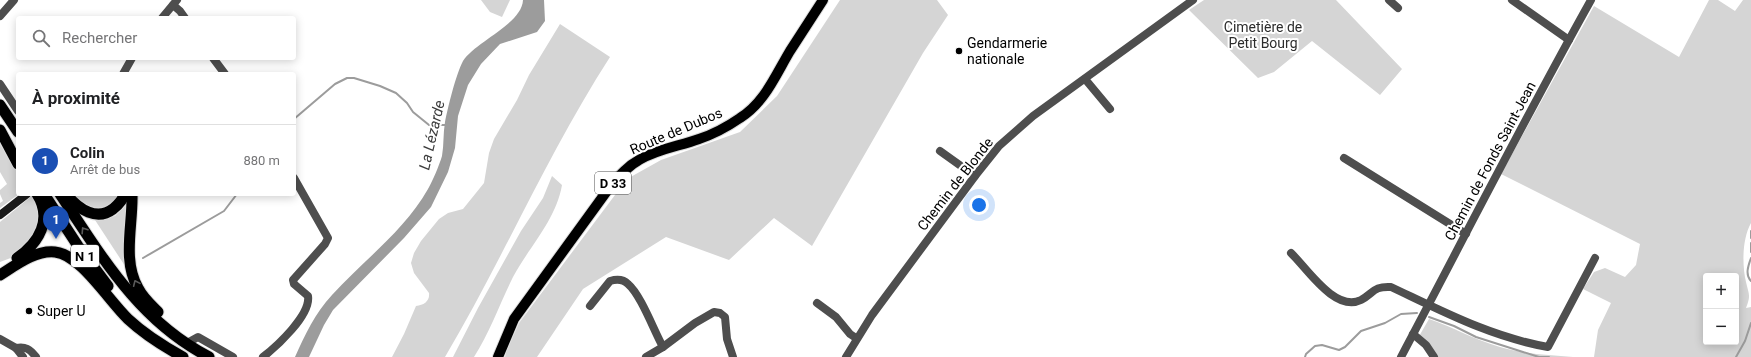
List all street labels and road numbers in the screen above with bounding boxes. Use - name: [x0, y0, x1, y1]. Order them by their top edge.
- street label: Chemin de Fonds Saint-Jean: [1441, 79, 1539, 243]
- street label: Route de Dubos: [628, 104, 724, 158]
- street label: Chemin de Blonde: [914, 135, 996, 233]
- road number: D 33: [595, 172, 631, 194]
- road number: N 1: [71, 245, 99, 267]

